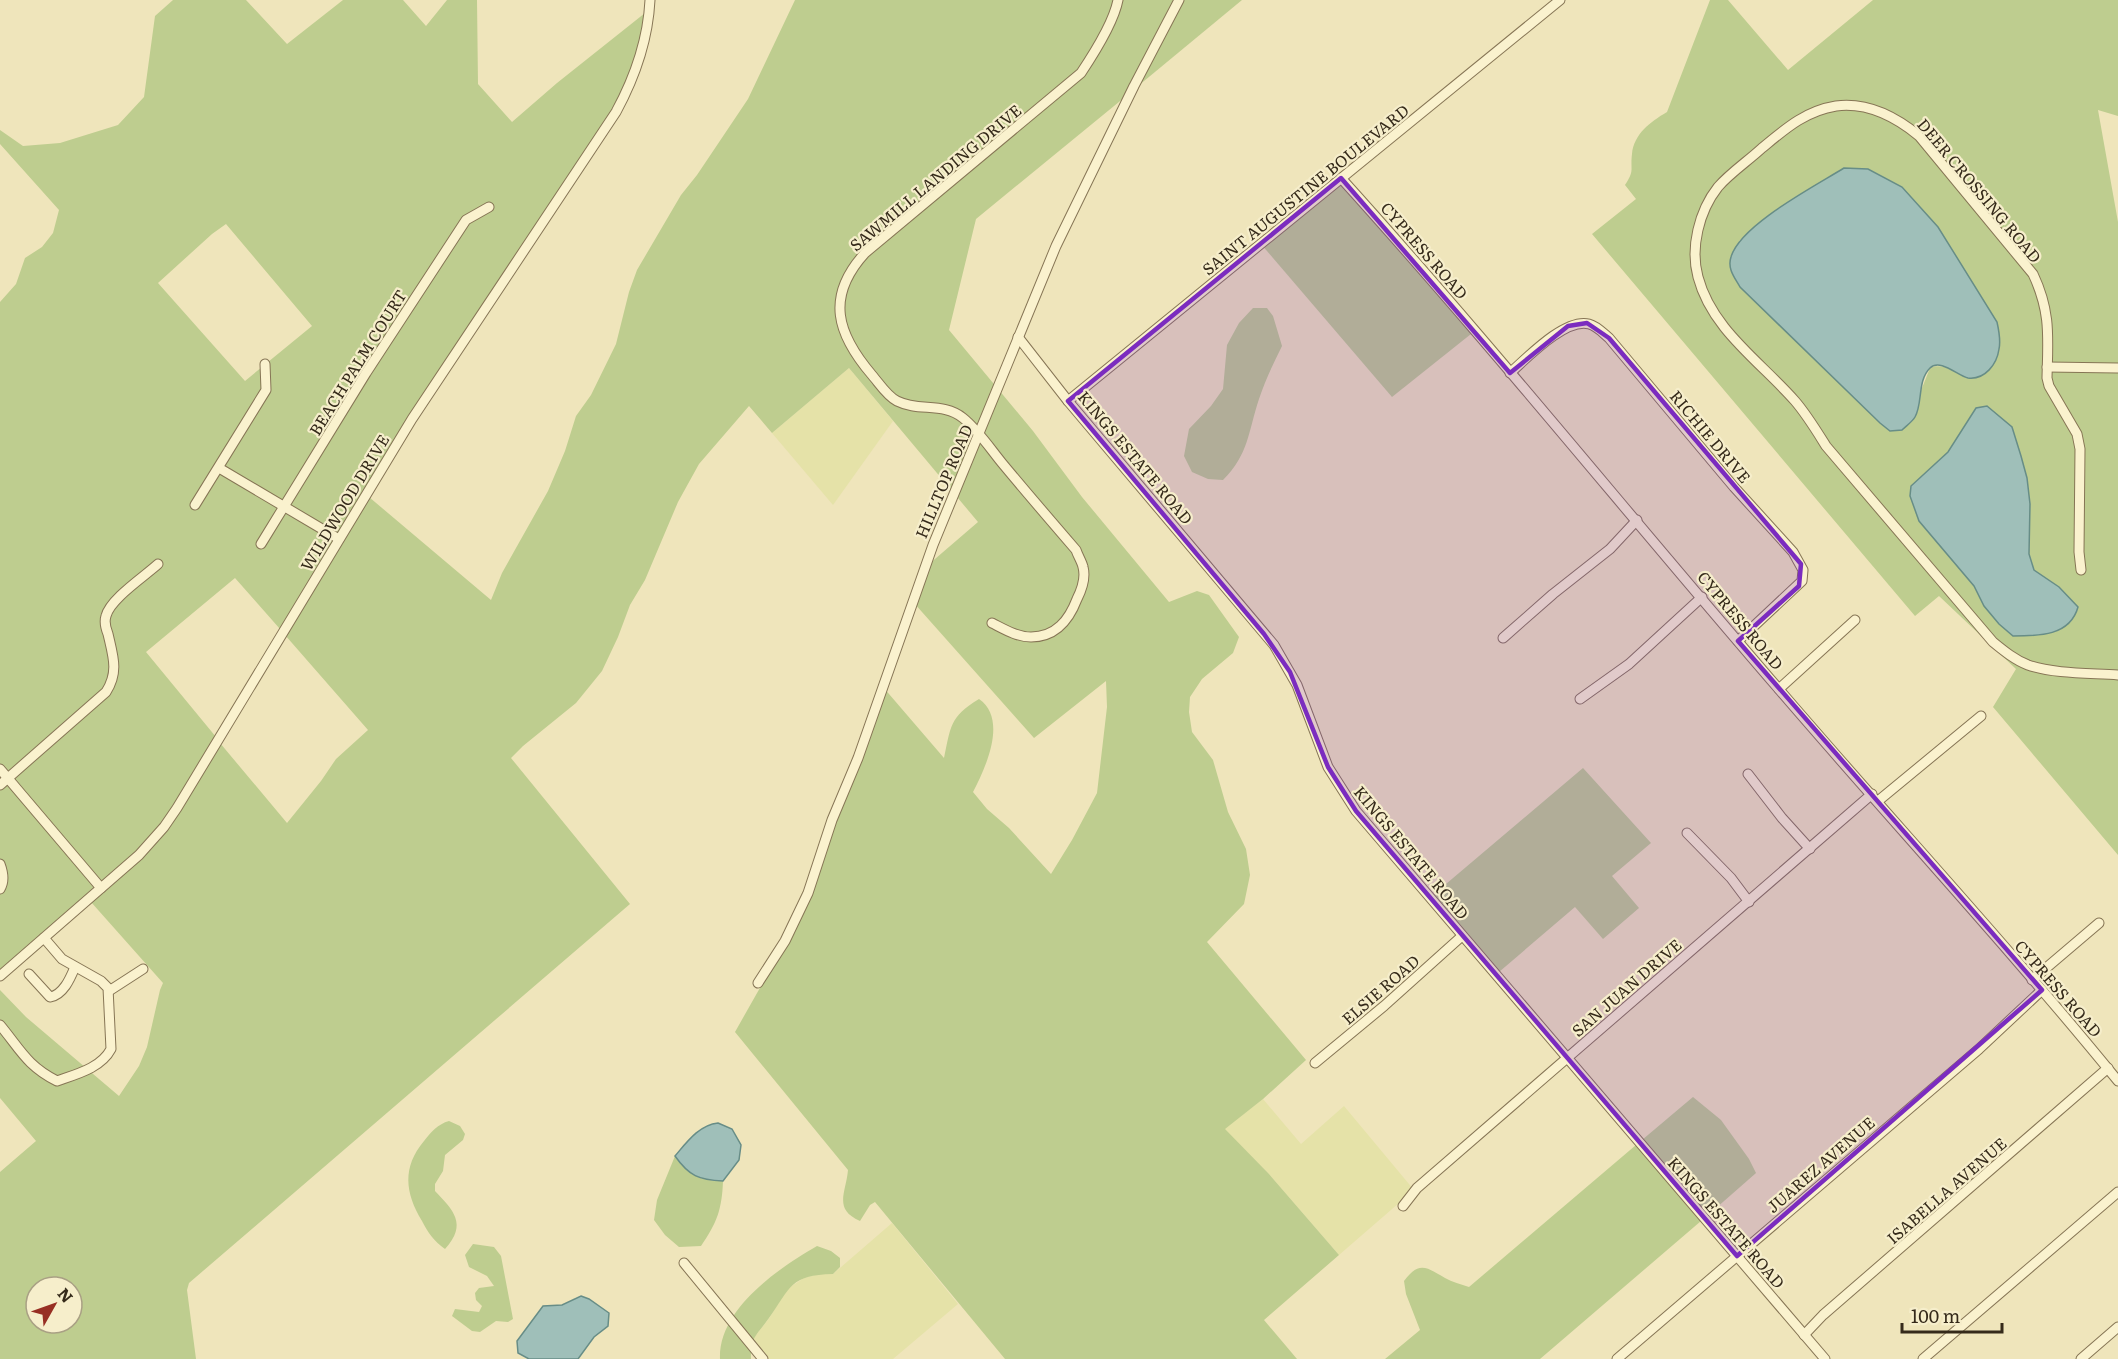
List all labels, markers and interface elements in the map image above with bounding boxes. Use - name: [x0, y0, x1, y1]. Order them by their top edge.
- street label: SAWMILL LANDING DRIVE: [844, 98, 1026, 256]
- street label: SAINT AUGUSTINE BOULEVARD: [1196, 98, 1414, 280]
- street label: DEER CROSSING ROAD: [1912, 112, 2048, 268]
- street label: CYPRESS ROAD: [1376, 196, 1474, 304]
- street label: BEACH PALM COURT: [302, 284, 412, 440]
- street label: RICHIE DRIVE: [1665, 384, 1757, 488]
- street label: KINGS ESTATE ROAD: [1073, 385, 1199, 529]
- street label: HILLTOP ROAD: [908, 420, 978, 542]
- street label: WILDWOOD DRIVE: [294, 429, 394, 575]
- street label: CYPRESS ROAD: [1692, 565, 1790, 675]
- street label: KINGS ESTATE ROAD: [1349, 780, 1475, 924]
- street label: SAN JUAN DRIVE: [1566, 932, 1686, 1042]
- street label: CYPRESS ROAD: [2010, 934, 2108, 1042]
- street label: ELSIE ROAD: [1336, 948, 1424, 1030]
- street label: JUAREZ AVENUE: [1761, 1110, 1879, 1218]
- street label: ISABELLA AVENUE: [1881, 1131, 2011, 1249]
- street label: KINGS ESTATE ROAD: [1663, 1151, 1791, 1293]
- north arrow: [24, 1275, 84, 1335]
- text: N: [53, 1282, 80, 1308]
- scale bar: [1902, 1296, 2002, 1334]
- text: 100 m: [1911, 1302, 1960, 1329]

